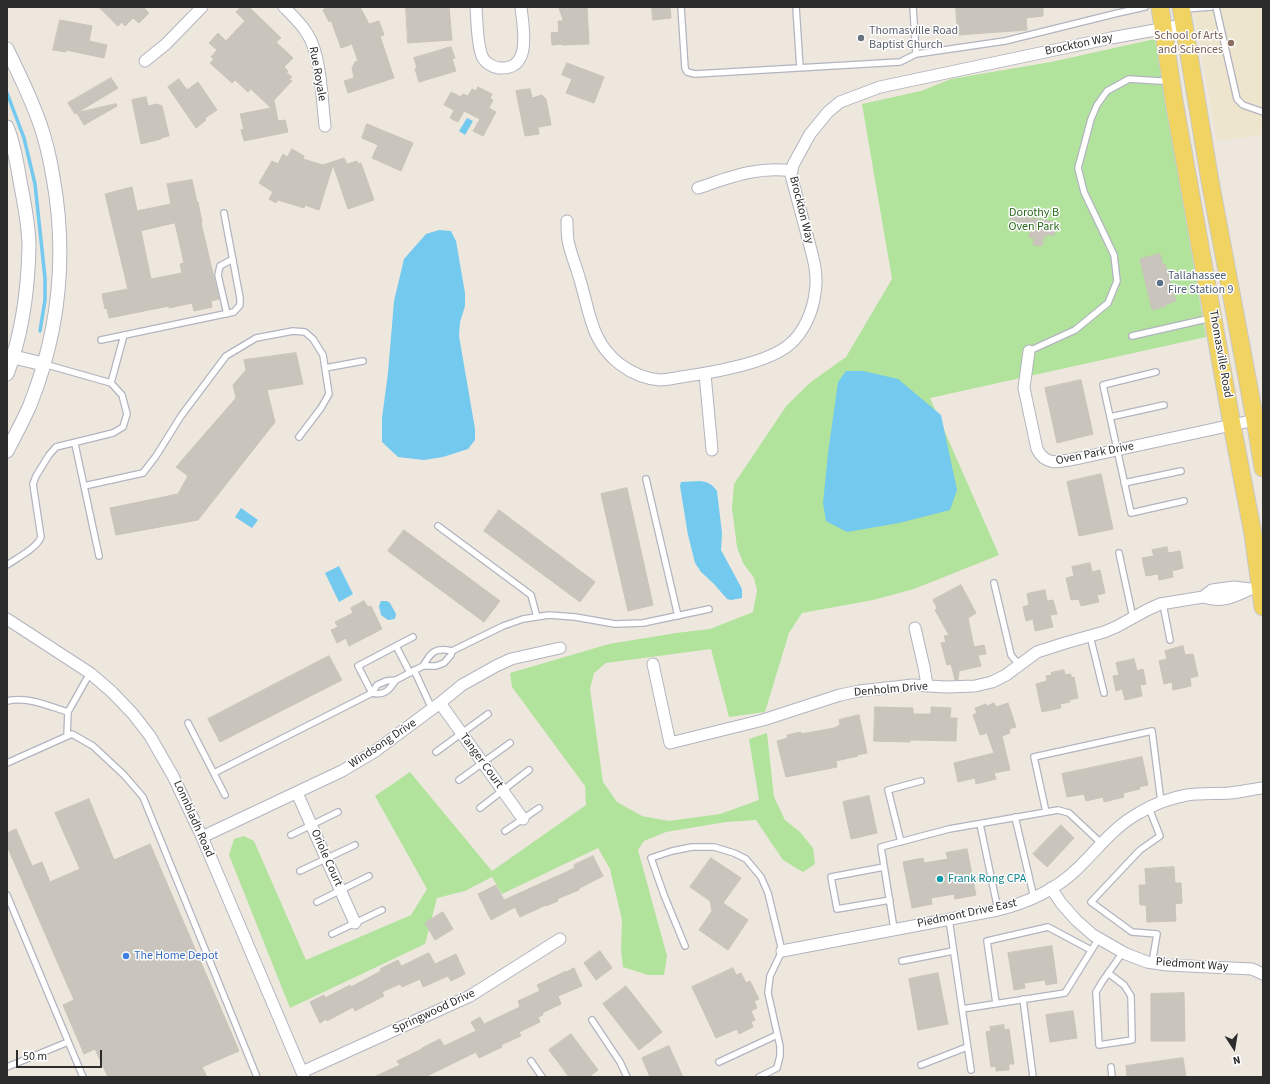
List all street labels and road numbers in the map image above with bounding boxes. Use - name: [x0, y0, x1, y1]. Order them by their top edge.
- street label: Brockton Way: [1044, 31, 1114, 59]
- street label: Rue Royale: [305, 46, 329, 102]
- street label: Brockton Way: [786, 175, 816, 245]
- street label: Thomasville Road: [1205, 309, 1235, 399]
- street label: Oven Park Drive: [1055, 439, 1135, 469]
- street label: Denholm Drive: [853, 680, 929, 700]
- street label: Windsong Drive: [347, 716, 419, 772]
- street label: Tanger Court: [456, 731, 506, 791]
- street label: Lonnbladh Road: [170, 778, 216, 860]
- street label: Oriole Court: [307, 827, 345, 889]
- street label: Piedmont Drive East: [916, 896, 1018, 932]
- street label: Piedmont Way: [1155, 955, 1229, 975]
- street label: Springwood Drive: [390, 987, 478, 1037]

